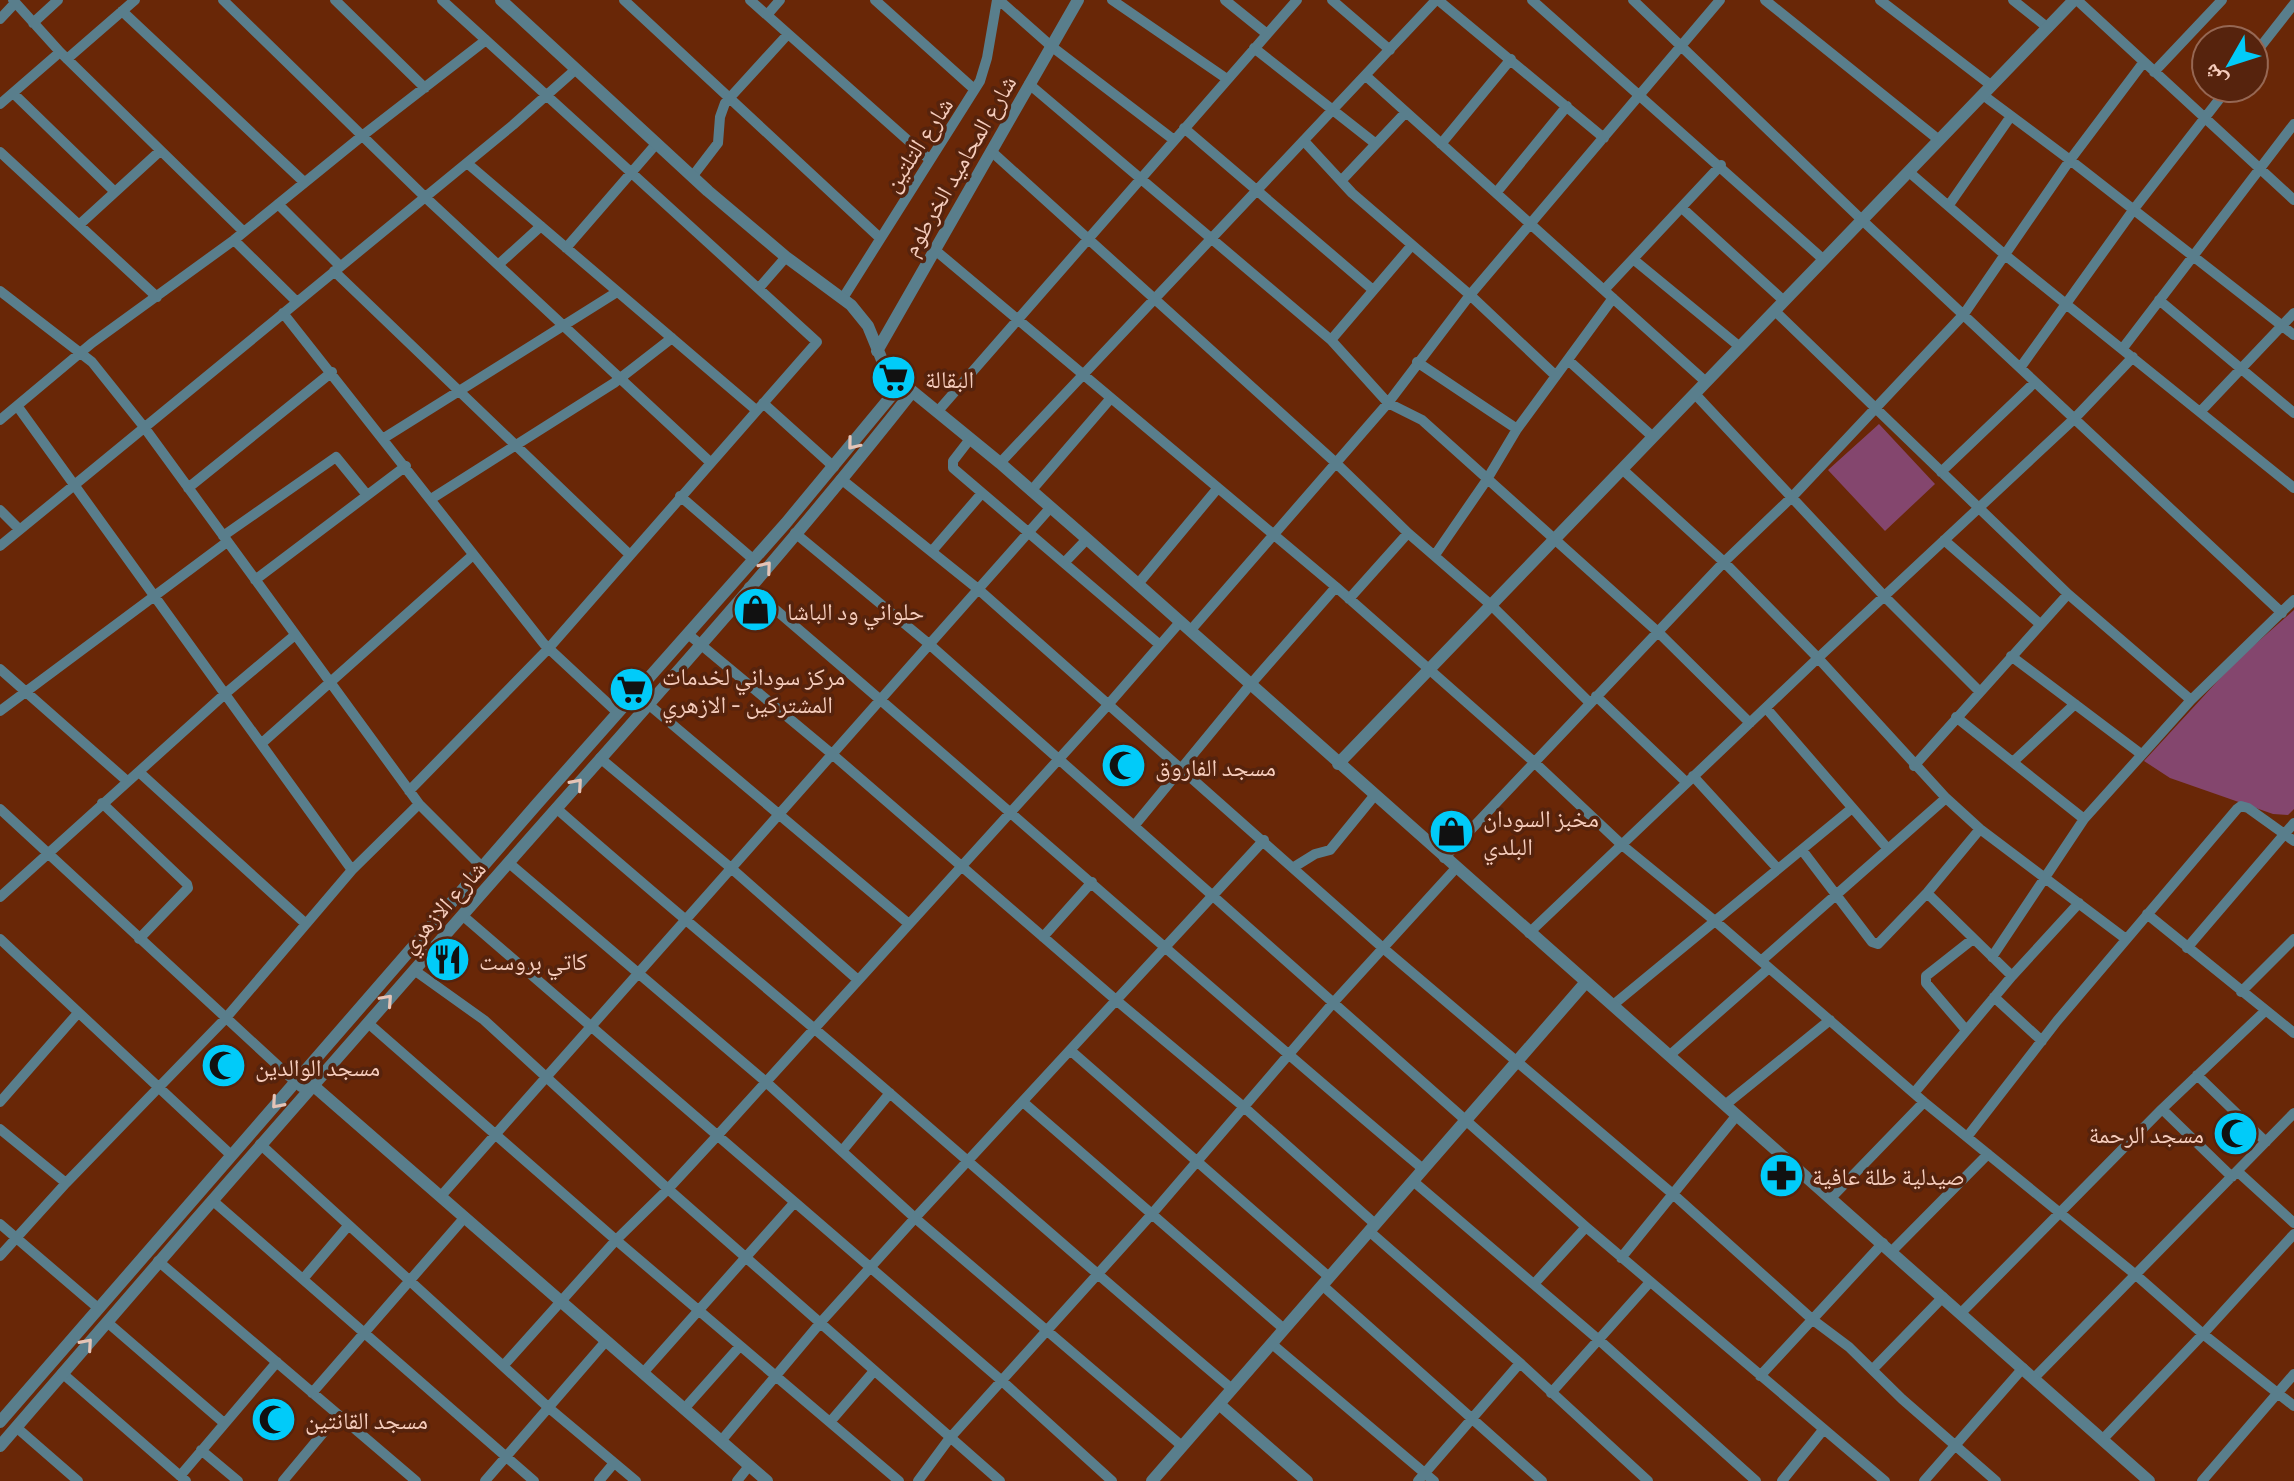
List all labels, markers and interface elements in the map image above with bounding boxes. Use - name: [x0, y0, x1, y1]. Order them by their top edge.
- north arrow: [2190, 24, 2270, 104]
- text: ش: [2196, 59, 2233, 94]
- street label: شارع المحاميد الخرطوم: [894, 69, 1024, 262]
- street label: شارع التلتين: [876, 91, 960, 198]
- supermarket icon: البقالة: [870, 354, 918, 402]
- place label: البقالة: [925, 364, 974, 393]
- one-way arrow: [848, 434, 863, 449]
- one-way arrow: [756, 562, 771, 576]
- shop icon: حلواني ود الباشا: [732, 586, 780, 634]
- place label: حلواني ود الباشا: [787, 596, 924, 631]
- place label: مركز سوداني لخدمات المشتركين - الازهري: [662, 661, 845, 724]
- supermarket icon: مركز سوداني لخدمات المشتركين - الازهري: [607, 665, 655, 713]
- mosque icon: مسجد الفاروق: [1100, 742, 1148, 790]
- place label: مسجد الفاروق: [1155, 752, 1276, 782]
- one-way arrow: [568, 779, 582, 794]
- place label: مخبز السودان البلدي: [1483, 803, 1599, 866]
- shop icon: مخبز السودان البلدي: [1428, 807, 1476, 855]
- street label: شارع الازهري: [393, 854, 496, 962]
- restaurant icon: كاتي بروست: [424, 936, 472, 984]
- place label: كاتي بروست: [479, 946, 587, 981]
- one-way arrow: [378, 995, 392, 1010]
- mosque icon: مسجد الوالدين: [200, 1042, 248, 1090]
- place label: مسجد الوالدين: [255, 1052, 380, 1082]
- one-way arrow: [272, 1094, 286, 1109]
- mosque icon: مسجد الرحمة: [2211, 1109, 2259, 1157]
- place label: مسجد الرحمة: [2089, 1119, 2204, 1148]
- pharmacy icon: صيدلية طلة عافية: [1757, 1151, 1805, 1199]
- place label: صيدلية طلة عافية: [1812, 1161, 1965, 1190]
- one-way arrow: [78, 1338, 92, 1353]
- mosque icon: مسجد القانتين: [250, 1395, 298, 1443]
- place label: مسجد القانتين: [305, 1405, 428, 1435]

